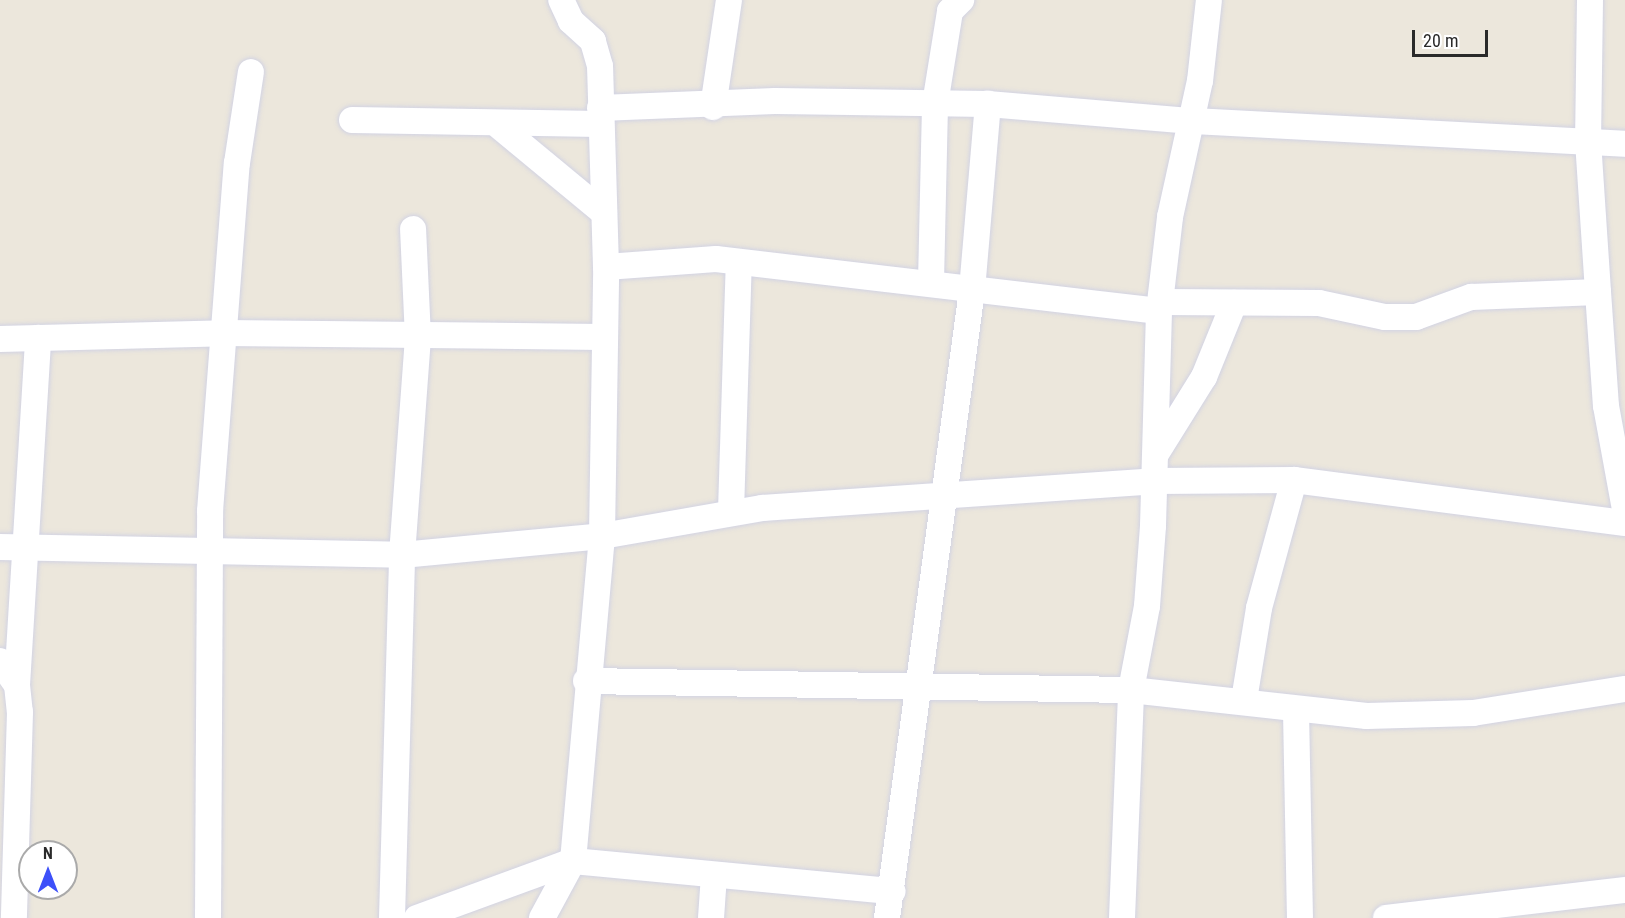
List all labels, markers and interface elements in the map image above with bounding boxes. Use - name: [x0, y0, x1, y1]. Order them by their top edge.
- scale bar: [1415, 18, 1492, 56]
- text: 20 m: [1423, 30, 1458, 51]
- north arrow: [18, 840, 78, 900]
- text: N: [43, 844, 53, 863]

